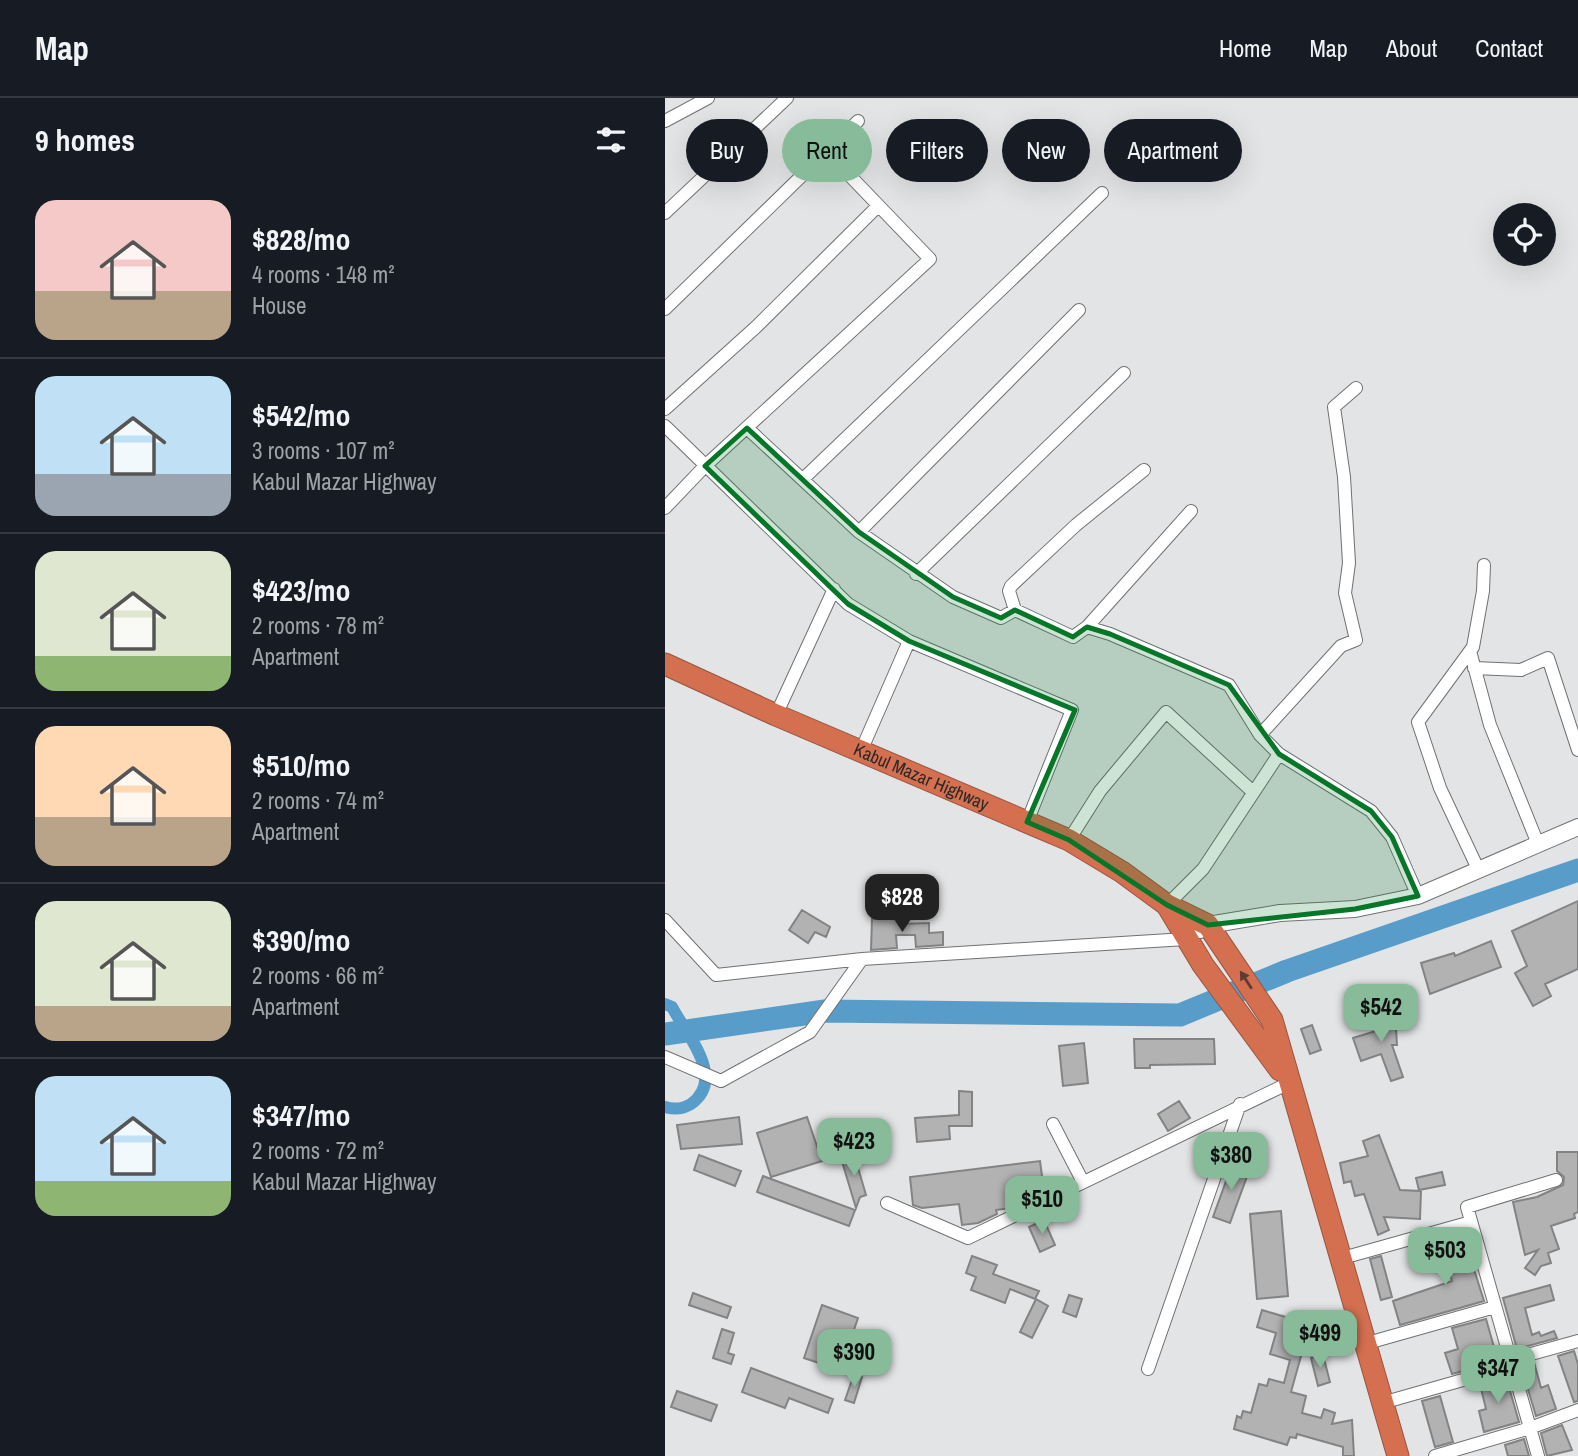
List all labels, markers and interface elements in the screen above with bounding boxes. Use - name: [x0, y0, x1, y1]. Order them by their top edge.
- text: Map: [35, 26, 89, 70]
- text: Home: [1219, 32, 1271, 64]
- text: Map: [1309, 32, 1348, 64]
- text: About: [1386, 32, 1437, 64]
- text: Contact: [1475, 32, 1543, 64]
- chip: Buy: [686, 119, 768, 182]
- chip: Rent: [782, 119, 872, 182]
- chip: Filters: [886, 119, 988, 182]
- chip: New: [1002, 119, 1090, 182]
- chip: Apartment: [1104, 119, 1242, 182]
- text: 9 homes: [35, 120, 135, 160]
- icon: filters: [592, 121, 630, 159]
- map controls: [1493, 203, 1556, 266]
- button: locate: [1493, 203, 1556, 266]
- text: $828/mo: [252, 219, 350, 259]
- icon: home: [91, 228, 175, 312]
- text: 4 rooms · 148 m²: [252, 259, 395, 290]
- text: House: [252, 290, 307, 321]
- text: $542/mo: [252, 395, 350, 435]
- icon: home: [91, 404, 175, 488]
- text: 3 rooms · 107 m²: [252, 435, 395, 466]
- text: Kabul Mazar Highway: [252, 466, 436, 497]
- text: $423/mo: [252, 570, 350, 610]
- icon: home: [91, 579, 175, 663]
- text: 2 rooms · 78 m²: [252, 610, 384, 641]
- text: Apartment: [252, 641, 339, 672]
- street label: Kabul Mazar Highway: [850, 737, 993, 817]
- text: $510/mo: [252, 745, 350, 785]
- icon: home: [91, 754, 175, 838]
- text: 2 rooms · 74 m²: [252, 785, 384, 816]
- text: Apartment: [252, 816, 339, 847]
- pin: $828: [861, 874, 943, 934]
- text: $828: [881, 881, 923, 912]
- text: $390/mo: [252, 920, 350, 960]
- icon: home: [91, 929, 175, 1013]
- text: 2 rooms · 66 m²: [252, 960, 384, 991]
- one-way arrow: [1239, 970, 1252, 989]
- pin: $542: [1340, 984, 1422, 1044]
- text: Apartment: [252, 991, 339, 1022]
- text: $542: [1360, 991, 1402, 1022]
- text: $347/mo: [252, 1095, 350, 1135]
- icon: home: [91, 1104, 175, 1188]
- pin: $423: [813, 1118, 895, 1178]
- text: $423: [833, 1125, 875, 1156]
- pin: $380: [1190, 1132, 1272, 1192]
- text: 2 rooms · 72 m²: [252, 1135, 384, 1166]
- text: $380: [1210, 1139, 1252, 1170]
- text: Kabul Mazar Highway: [252, 1166, 436, 1197]
- pin: $510: [1001, 1176, 1083, 1236]
- text: $510: [1021, 1183, 1063, 1214]
- pin: $503: [1404, 1228, 1486, 1287]
- text: $503: [1424, 1234, 1466, 1265]
- pin: $499: [1279, 1310, 1361, 1370]
- text: $499: [1299, 1317, 1341, 1348]
- pin: $390: [813, 1330, 895, 1389]
- text: $390: [833, 1336, 875, 1367]
- pin: $347: [1457, 1346, 1539, 1405]
- text: $347: [1477, 1352, 1519, 1383]

